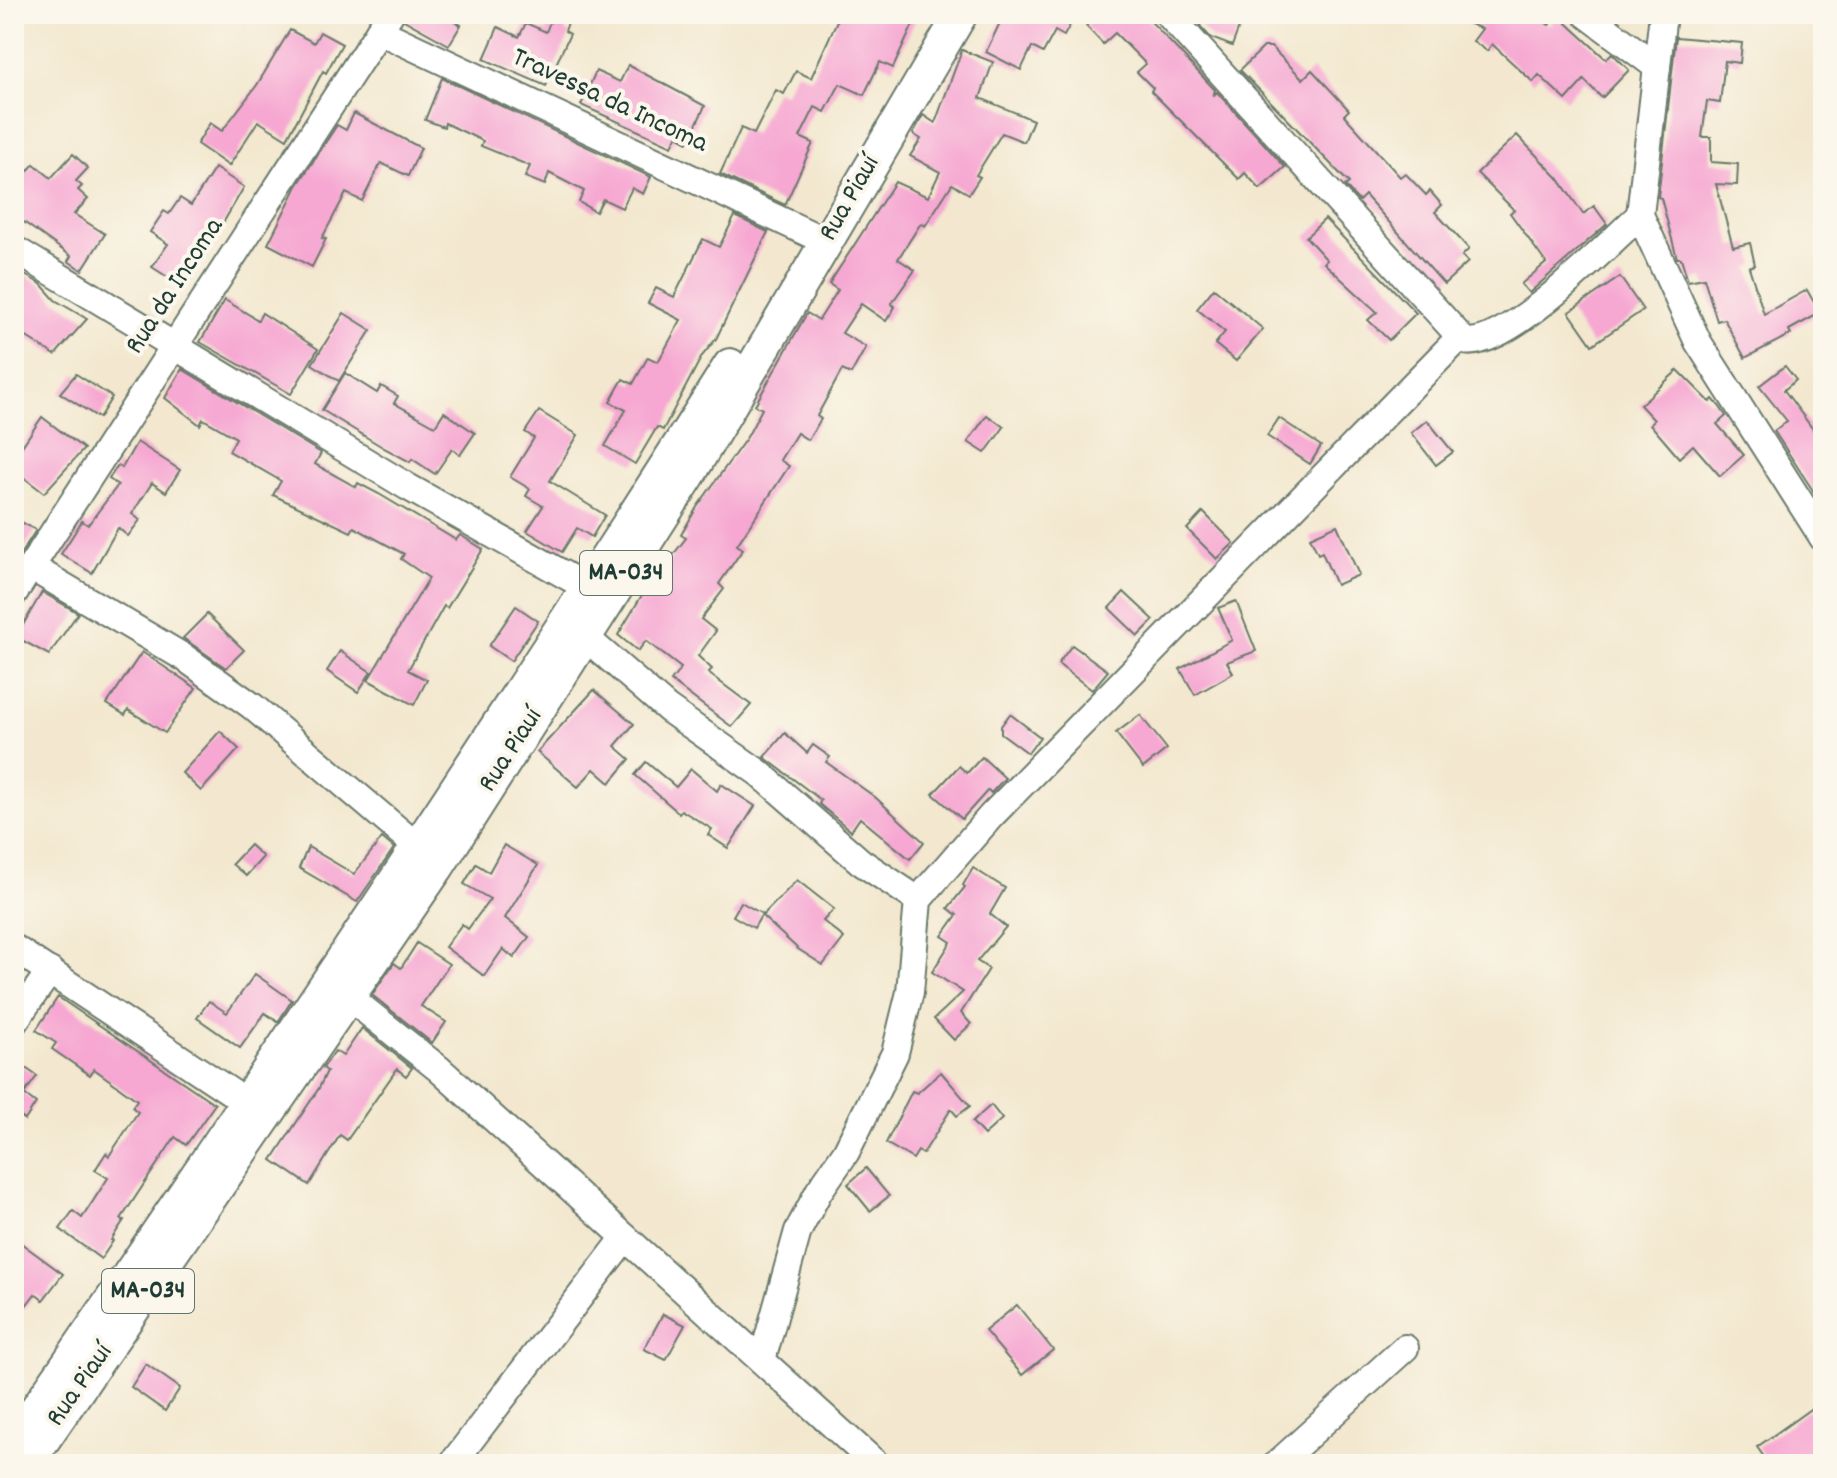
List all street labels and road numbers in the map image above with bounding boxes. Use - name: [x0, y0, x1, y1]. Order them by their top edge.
- street label: Travessa da Incoma: [504, 39, 714, 165]
- street label: Rua Piauí: [810, 147, 893, 249]
- street label: Rua da Incoma: [117, 210, 236, 363]
- road number: MA-034: [580, 551, 672, 595]
- street label: Rua Piauí: [470, 699, 555, 801]
- road number: MA-034: [102, 1269, 194, 1313]
- street label: Rua Piauí: [38, 1335, 125, 1436]

